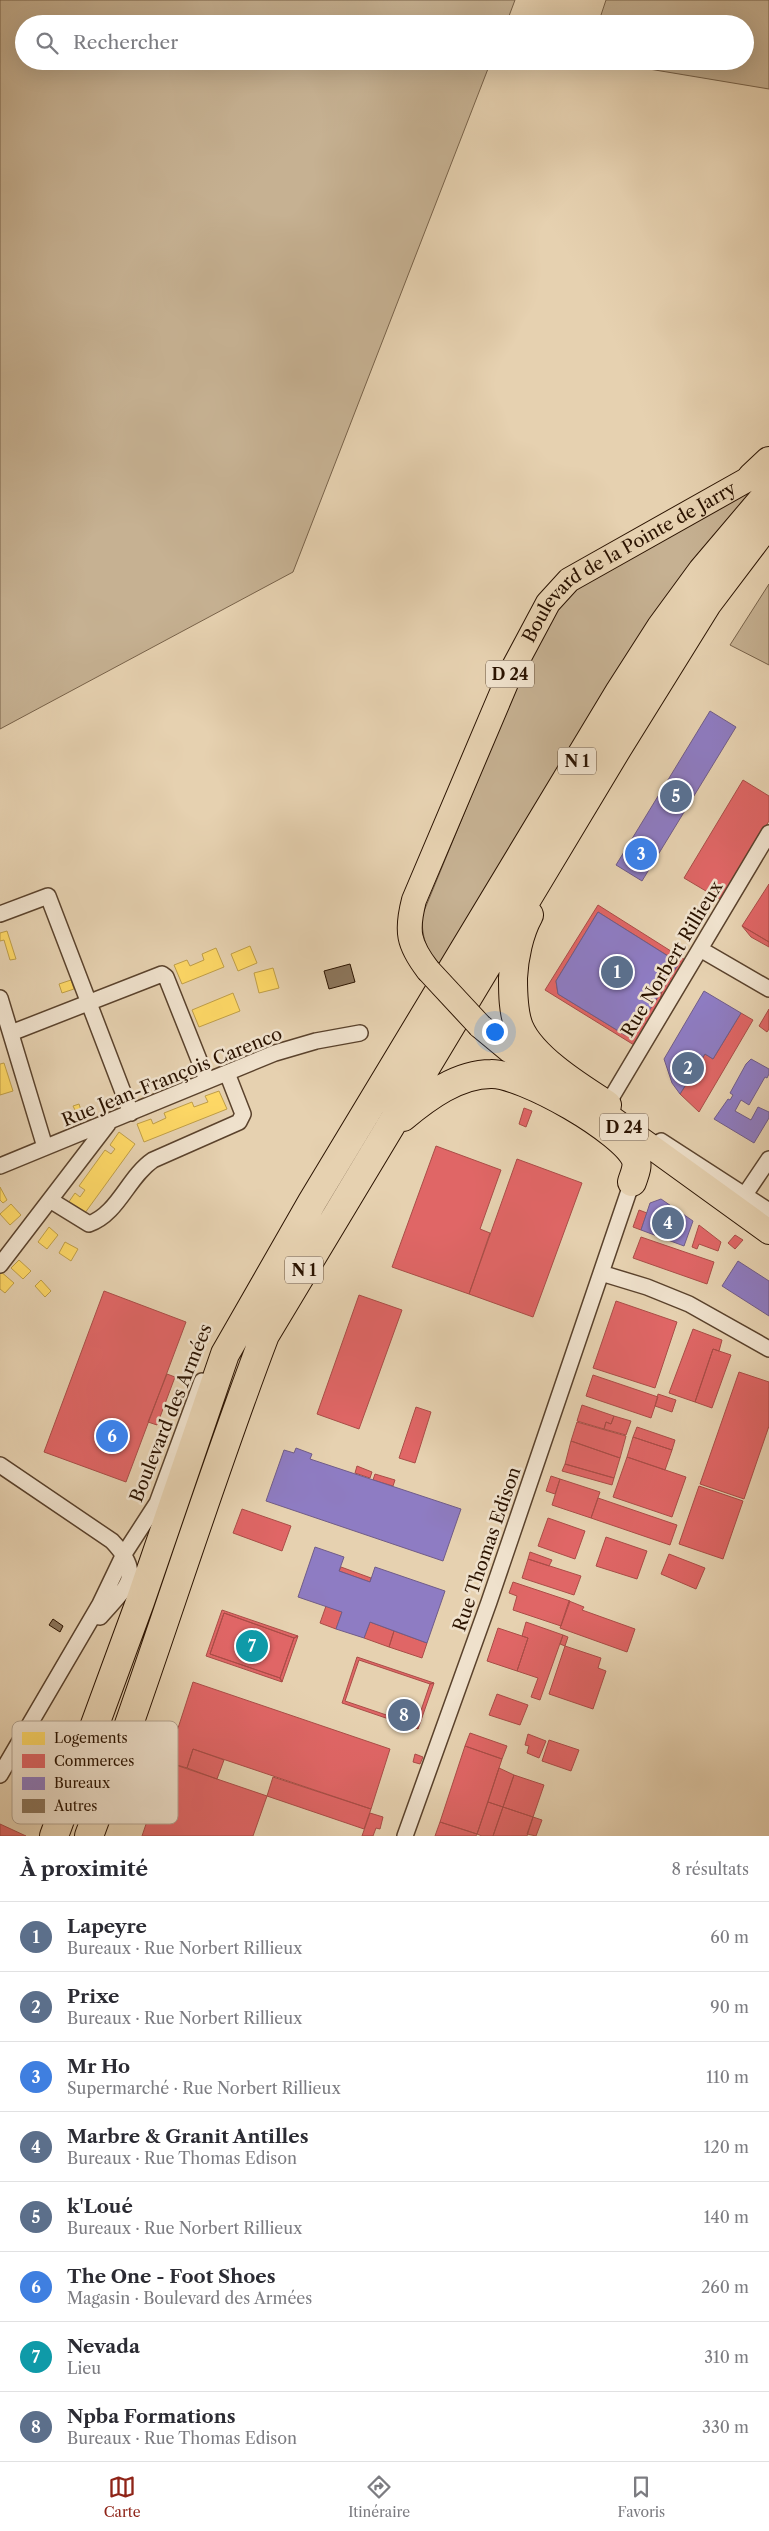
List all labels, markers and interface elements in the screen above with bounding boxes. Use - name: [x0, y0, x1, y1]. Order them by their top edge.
- search box: [15, 15, 754, 70]
- icon: search: [33, 29, 61, 57]
- text: Rechercher: [73, 31, 178, 54]
- street label: Boulevard de la Pointe de Jarry: [518, 477, 741, 646]
- road number: D 24: [486, 661, 534, 688]
- road number: N 1: [558, 748, 596, 774]
- pin: 5: [660, 777, 692, 815]
- pin: 3: [625, 835, 657, 873]
- street label: Rue Norbert Rillieux: [617, 876, 728, 1041]
- pin: 1: [601, 953, 633, 991]
- your location: [482, 1019, 508, 1045]
- street label: Rue Jean-François Carenco: [59, 1023, 285, 1131]
- pin: 2: [672, 1049, 704, 1087]
- road number: D 24: [600, 1114, 648, 1140]
- pin: 4: [652, 1204, 684, 1242]
- road number: N 1: [285, 1256, 323, 1284]
- street label: Boulevard des Armées: [125, 1321, 217, 1505]
- pin: 6: [96, 1417, 128, 1455]
- street label: Rue Thomas Edison: [449, 1464, 525, 1634]
- pin: 7: [236, 1627, 268, 1665]
- pin: 8: [388, 1696, 420, 1734]
- legend: [12, 1721, 178, 1824]
- text: Logements: [54, 1729, 128, 1747]
- text: Commerces: [54, 1752, 134, 1770]
- text: Bureaux: [54, 1774, 111, 1792]
- text: Autres: [53, 1797, 97, 1815]
- text: À proximité: [20, 1856, 148, 1881]
- text: 8 résultats: [671, 1859, 749, 1879]
- text: Lapeyre: [67, 1915, 147, 1938]
- text: 1: [32, 1927, 40, 1947]
- text: 60 m: [710, 1927, 749, 1947]
- text: Bureaux · Rue Norbert Rillieux: [67, 1938, 302, 1958]
- text: Prixe: [67, 1985, 119, 2008]
- text: 2: [31, 1997, 41, 2017]
- text: 90 m: [710, 1997, 749, 2017]
- text: Bureaux · Rue Norbert Rillieux: [67, 2008, 302, 2028]
- text: Mr Ho: [67, 2055, 130, 2078]
- text: 3: [31, 2067, 41, 2087]
- text: 110 m: [706, 2067, 749, 2087]
- text: Supermarché · Rue Norbert Rillieux: [67, 2078, 341, 2098]
- text: Marbre & Granit Antilles: [67, 2125, 308, 2148]
- text: 4: [31, 2137, 41, 2157]
- text: 120 m: [704, 2137, 749, 2157]
- text: Bureaux · Rue Thomas Edison: [67, 2148, 297, 2168]
- text: k'Loué: [67, 2195, 133, 2218]
- text: 5: [32, 2207, 40, 2227]
- text: 140 m: [704, 2207, 749, 2227]
- text: Bureaux · Rue Norbert Rillieux: [67, 2218, 302, 2238]
- text: The One - Foot Shoes: [67, 2265, 275, 2288]
- text: 6: [31, 2277, 41, 2297]
- text: 260 m: [701, 2277, 749, 2297]
- text: Magasin · Boulevard des Armées: [67, 2288, 312, 2308]
- text: Nevada: [67, 2335, 140, 2358]
- text: 7: [32, 2347, 40, 2367]
- text: 310 m: [704, 2347, 749, 2367]
- text: Lieu: [67, 2358, 101, 2378]
- text: Npba Formations: [67, 2405, 236, 2428]
- text: 8: [31, 2417, 41, 2437]
- text: 330 m: [702, 2417, 749, 2437]
- text: Bureaux · Rue Thomas Edison: [67, 2428, 297, 2448]
- tab: Carte: [104, 2473, 141, 2521]
- tab: Itinéraire: [348, 2473, 410, 2521]
- tab: Favoris: [618, 2473, 665, 2521]

